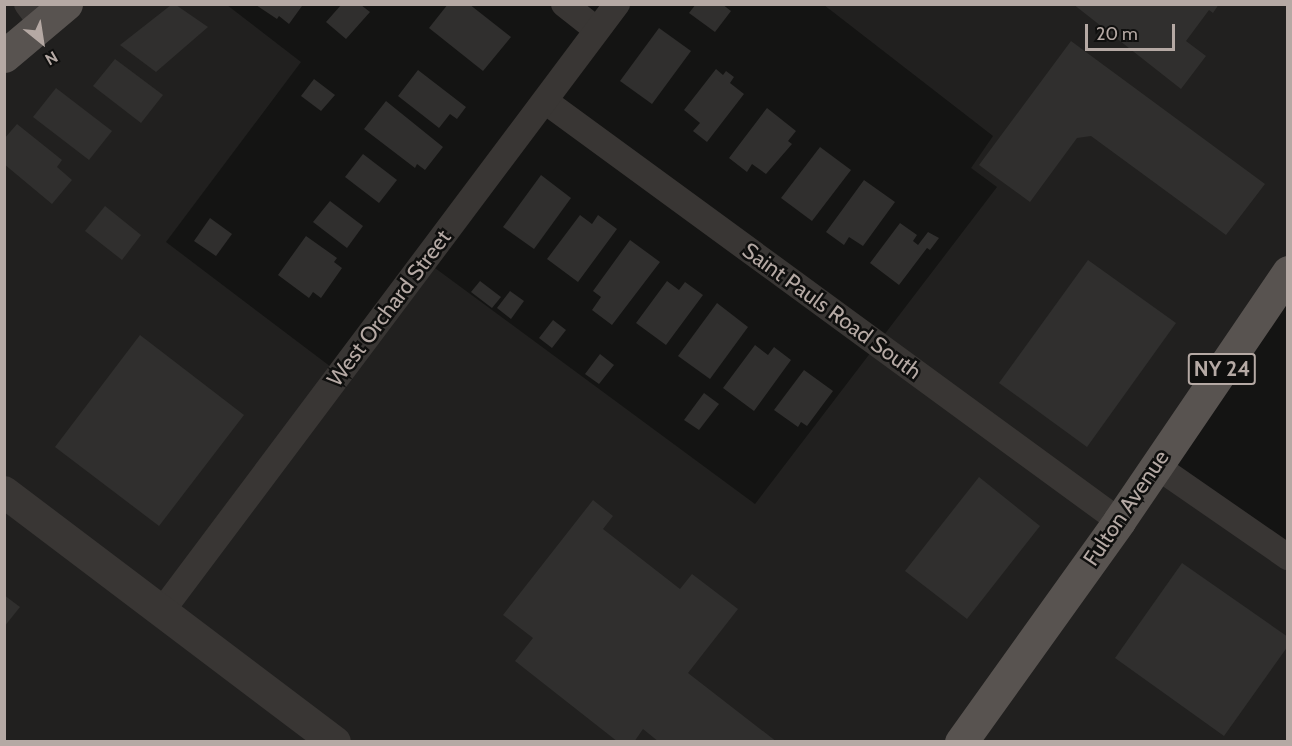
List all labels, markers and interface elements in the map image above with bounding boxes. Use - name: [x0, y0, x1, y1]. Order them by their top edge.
- north arrow: [12, 12, 72, 72]
- scale bar: [1088, 12, 1178, 50]
- text: 20 m: [1096, 23, 1138, 45]
- text: N: [42, 47, 61, 69]
- street label: West Orchard Street: [322, 225, 456, 391]
- street label: Saint Pauls Road South: [737, 237, 927, 385]
- road number: NY 24: [1188, 351, 1256, 387]
- street label: Fulton Avenue: [1078, 445, 1174, 571]

